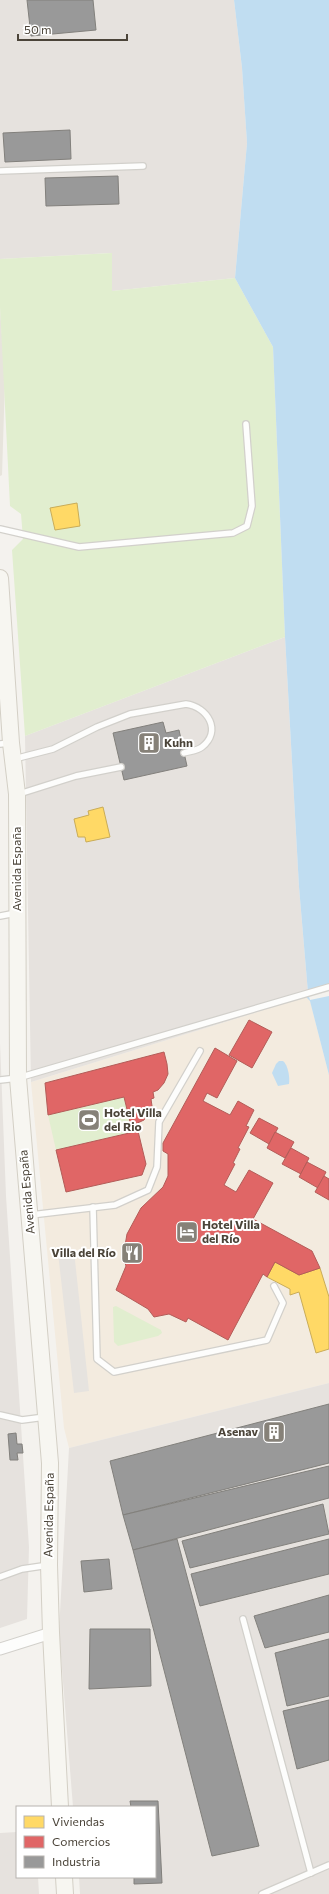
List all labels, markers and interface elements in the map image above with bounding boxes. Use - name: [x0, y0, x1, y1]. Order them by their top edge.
- scale bar: [18, 16, 127, 42]
- text: 50 m: [24, 22, 52, 36]
- building icon: Kuhn: [136, 730, 162, 756]
- place label: Kuhn: [164, 735, 193, 749]
- street label: Avenida España: [9, 827, 23, 911]
- place label: Hotel Villa del Rio: [104, 1105, 162, 1133]
- sports icon: Hotel Villa del Rio: [76, 1107, 102, 1133]
- street label: Avenida España: [15, 1149, 37, 1235]
- place label: Hotel Villa del Río: [202, 1217, 260, 1245]
- hotel icon: Hotel Villa del Río: [174, 1219, 200, 1245]
- restaurant icon: Villa del Río: [119, 1240, 145, 1266]
- place label: Villa del Río: [51, 1245, 116, 1259]
- building icon: Asenav: [261, 1419, 287, 1445]
- place label: Asenav: [218, 1424, 258, 1438]
- street label: Avenida España: [40, 1473, 56, 1557]
- legend: [16, 1806, 156, 1878]
- text: Viviendas: [52, 1814, 104, 1828]
- text: Comercios: [52, 1834, 110, 1848]
- text: Industria: [52, 1854, 100, 1868]

